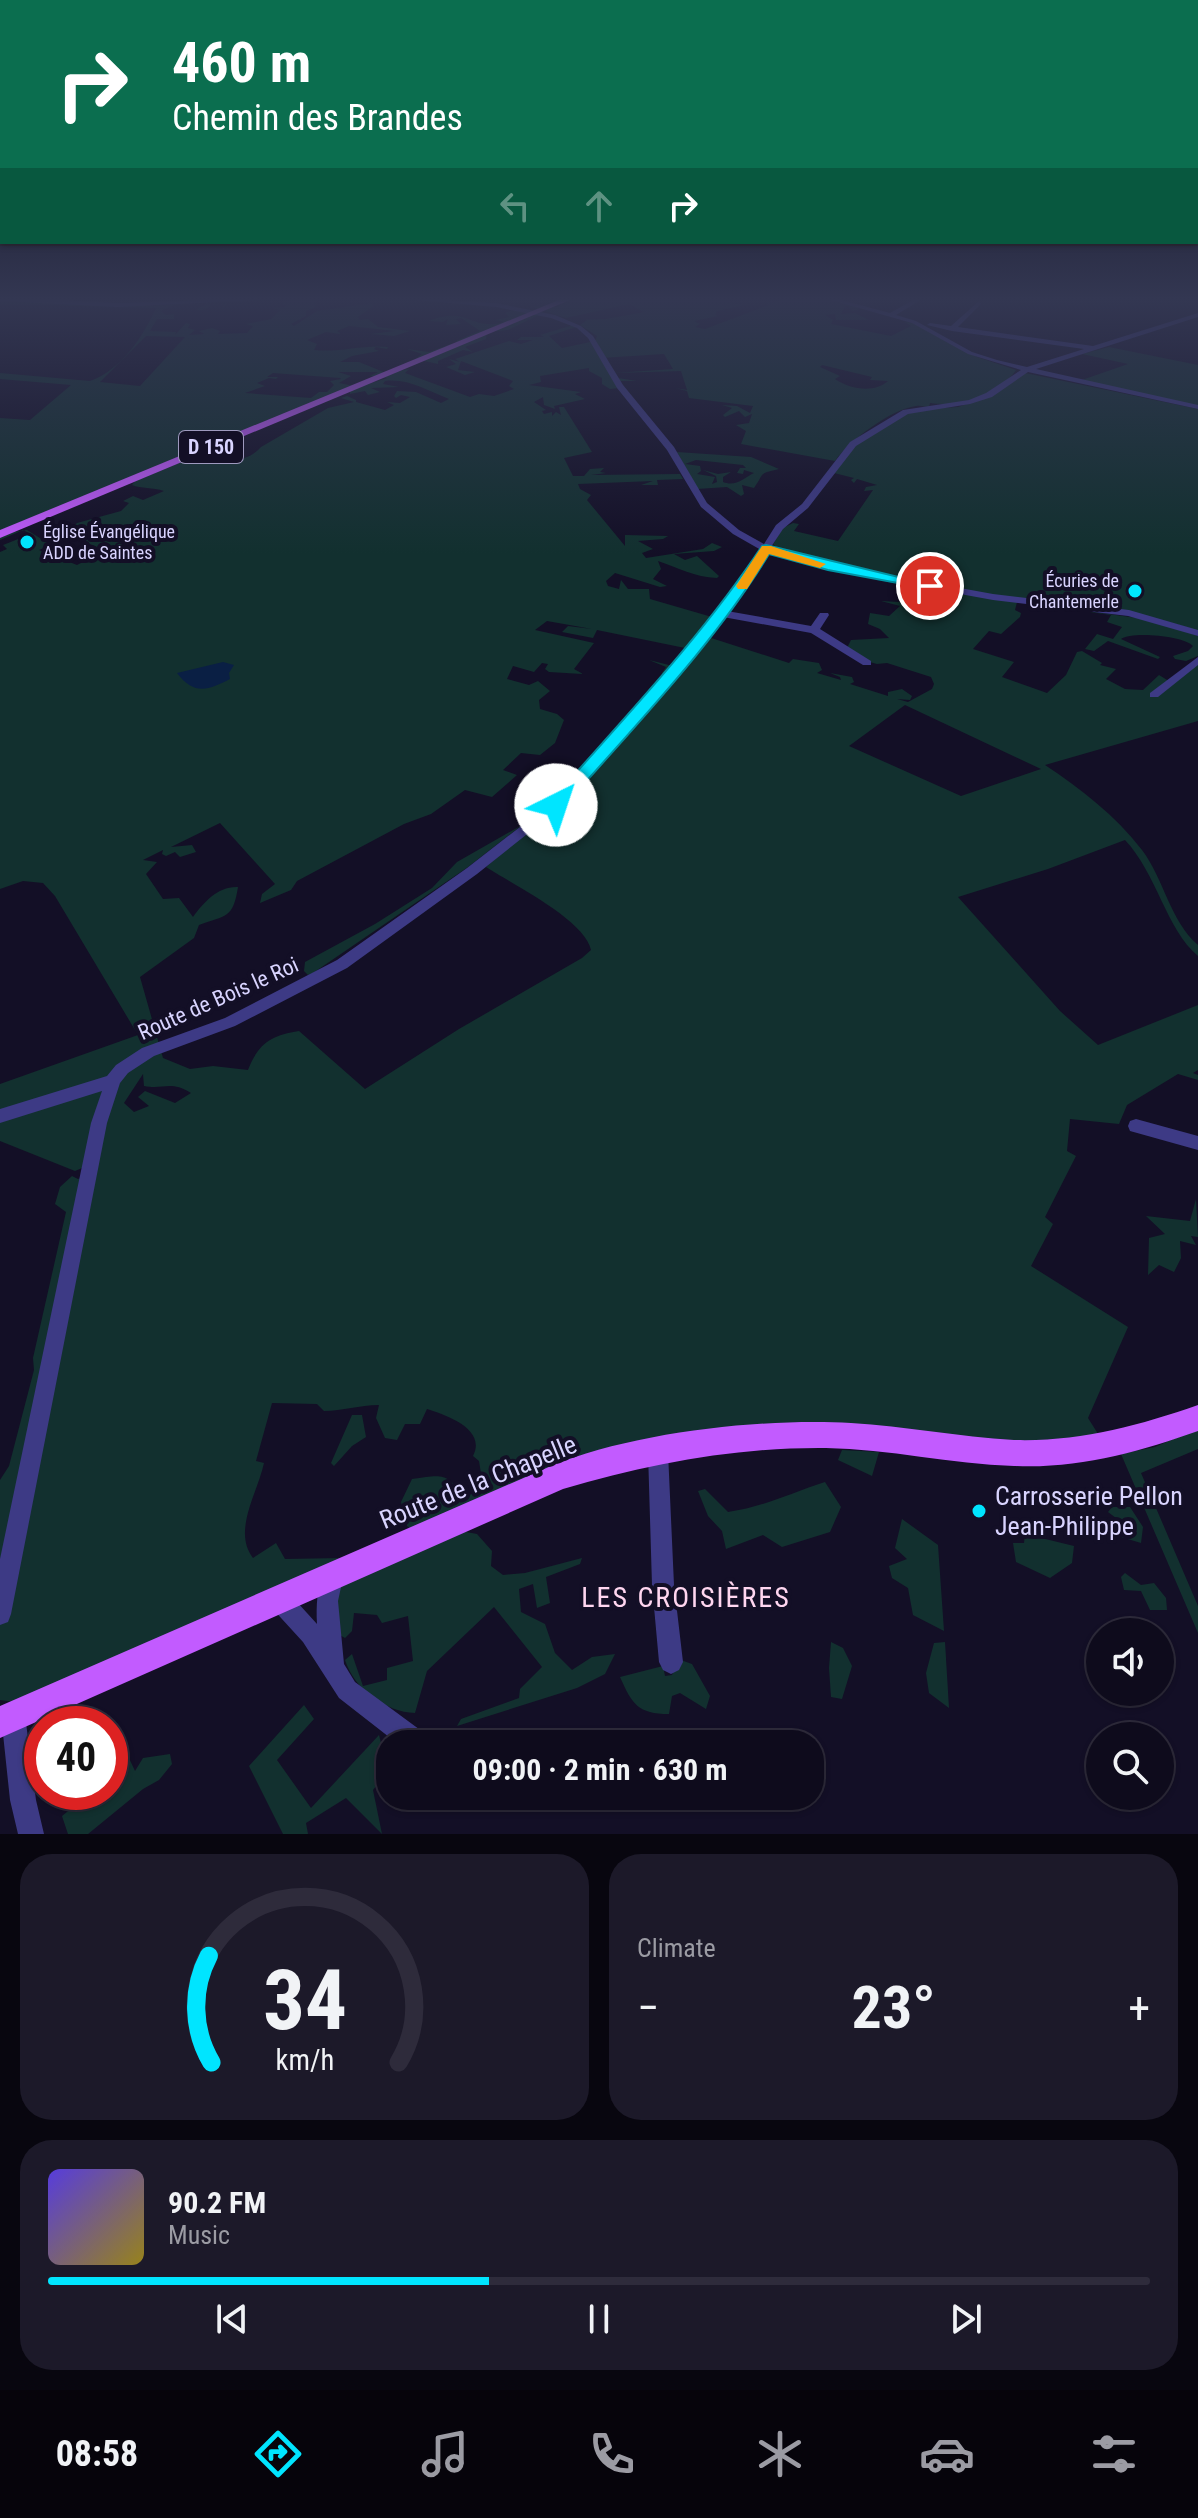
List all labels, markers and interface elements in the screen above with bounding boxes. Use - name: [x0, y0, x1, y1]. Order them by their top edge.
- text: 460 m: [172, 30, 311, 96]
- icon: right: [40, 32, 144, 136]
- text: Chemin des Brandes: [172, 97, 463, 139]
- icon: left: [493, 184, 537, 228]
- icon: ahead: [577, 184, 621, 228]
- icon: right: [661, 184, 705, 228]
- road number: D 150: [179, 431, 243, 463]
- place label: Église Évangélique ADD de Saintes: [43, 521, 175, 563]
- marker: Église Évangélique ADD de Saintes: [18, 533, 36, 551]
- pin: [896, 552, 964, 620]
- icon: arrive: [908, 564, 952, 608]
- place label: Écuries de Chantemerle: [1029, 570, 1119, 612]
- marker: Écuries de Chantemerle: [1126, 582, 1144, 600]
- position arrow: [514, 763, 598, 847]
- street label: Route de Bois le Roi: [134, 952, 302, 1045]
- street label: Route de la Chapelle: [375, 1429, 581, 1535]
- place label: Carrosserie Pellon Jean-Philippe: [995, 1481, 1183, 1541]
- marker: Carrosserie Pellon Jean-Philippe: [970, 1502, 988, 1520]
- district label: LES CROISIÈRES: [581, 1581, 791, 1614]
- map controls: [1086, 1618, 1174, 1810]
- button: sound: [1086, 1618, 1174, 1706]
- speed limit sign: 40: [24, 1706, 128, 1810]
- button: search: [1086, 1722, 1174, 1810]
- text: 09:00 · 2 min · 630 m: [473, 1752, 727, 1787]
- text: Climate: [637, 1933, 716, 1963]
- text: 34: [262, 1952, 347, 2049]
- text: 23°: [852, 1972, 936, 2043]
- text: −: [637, 1982, 659, 2034]
- text: +: [1128, 1982, 1150, 2034]
- text: km/h: [275, 2043, 334, 2077]
- text: 90.2 FM: [168, 2185, 266, 2220]
- text: Music: [168, 2220, 230, 2250]
- icon: previous: [210, 2297, 254, 2341]
- icon: pause: [577, 2297, 621, 2341]
- icon: next: [944, 2297, 988, 2341]
- icon: directions: [250, 2426, 306, 2482]
- icon: music: [417, 2426, 473, 2482]
- icon: phone: [584, 2426, 640, 2482]
- icon: climate: [752, 2426, 808, 2482]
- icon: car: [919, 2426, 975, 2482]
- icon: filters: [1086, 2426, 1142, 2482]
- text: 08:58: [56, 2433, 138, 2475]

